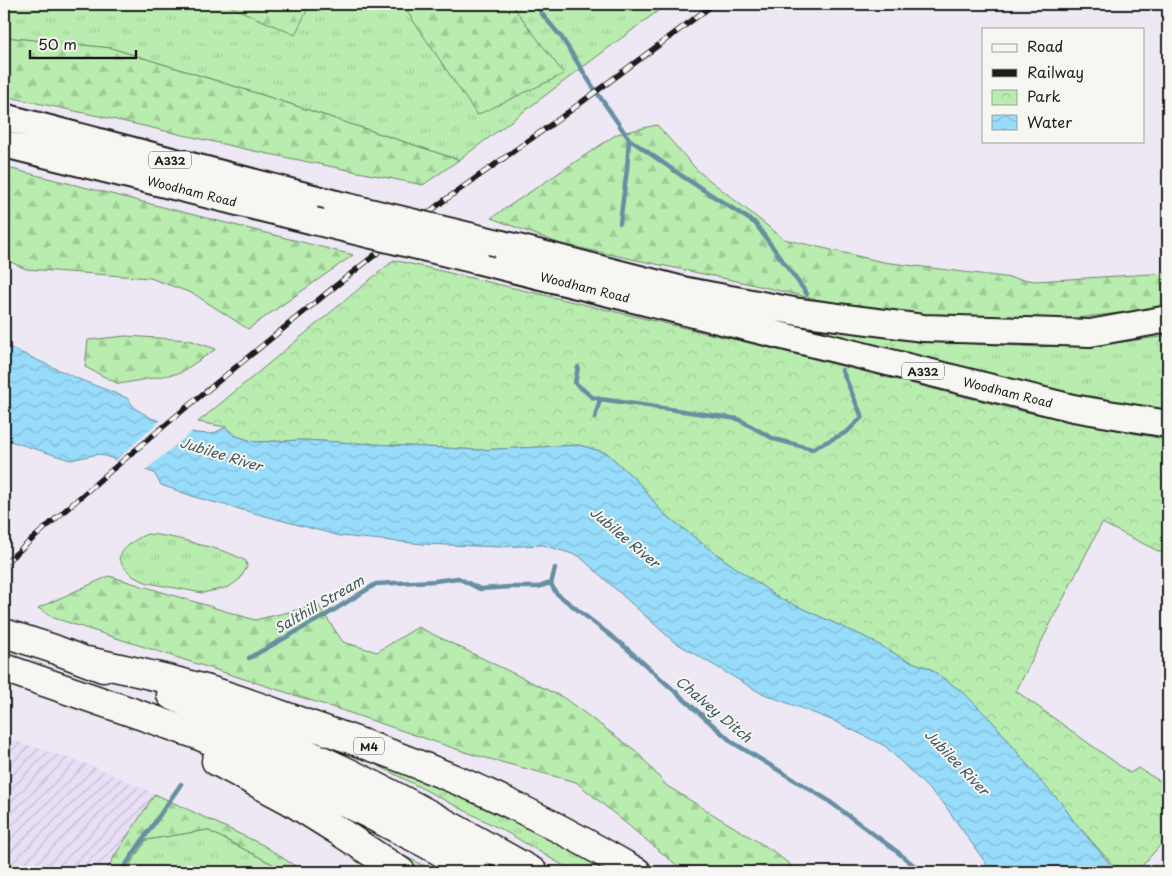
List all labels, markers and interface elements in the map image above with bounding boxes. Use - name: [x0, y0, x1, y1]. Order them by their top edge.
- scale bar: [30, 28, 136, 60]
- legend: [982, 28, 1144, 142]
- text: 50 m: [38, 32, 77, 55]
- text: Road: [1027, 34, 1063, 57]
- text: Railway: [1027, 60, 1084, 83]
- text: Park: [1027, 84, 1061, 107]
- text: Water: [1027, 110, 1072, 133]
- road number: A332: [149, 152, 191, 168]
- street label: Woodham Road: [145, 171, 239, 211]
- street label: Woodham Road: [538, 267, 632, 307]
- road number: A332: [902, 362, 944, 380]
- street label: Woodham Road: [961, 372, 1055, 412]
- water label: Jubilee River: [177, 432, 266, 477]
- water label: Jubilee River: [586, 502, 666, 573]
- water label: Salthill Stream: [270, 570, 368, 638]
- water label: Chalvey Ditch: [671, 671, 757, 748]
- water label: Jubilee River: [920, 724, 995, 801]
- road number: M4: [354, 738, 384, 754]

